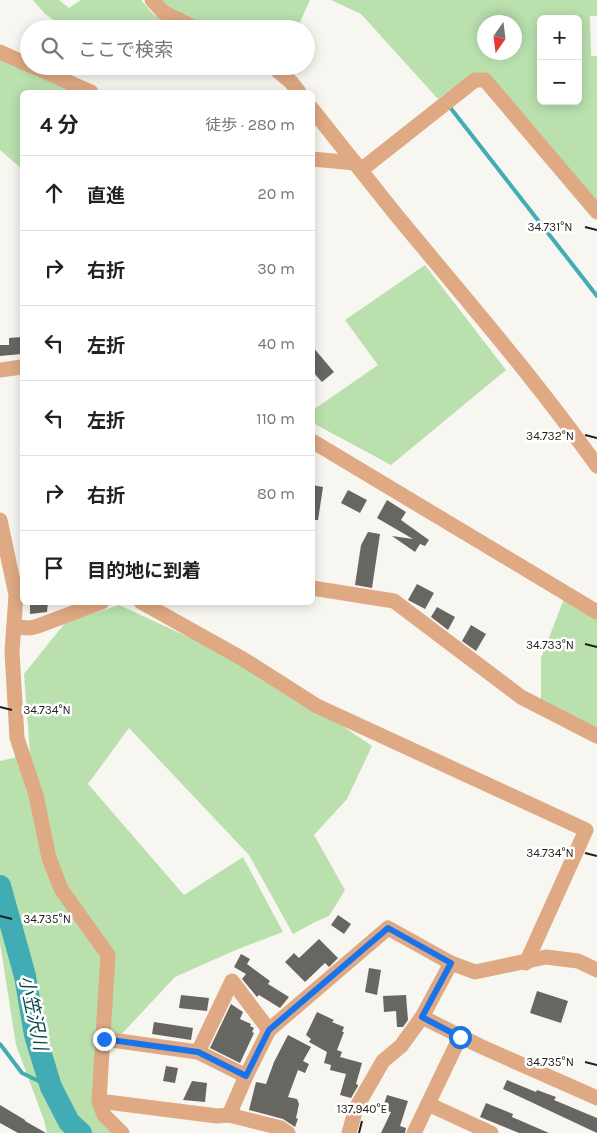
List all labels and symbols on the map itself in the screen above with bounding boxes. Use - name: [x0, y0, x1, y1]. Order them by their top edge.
- north arrow: [477, 15, 522, 60]
- text: 34.731°N: [528, 220, 572, 234]
- text: 34.732°N: [526, 429, 574, 443]
- text: 34.733°N: [526, 638, 574, 652]
- text: 34.734°N: [23, 703, 71, 717]
- text: 34.734°N: [526, 846, 574, 860]
- text: 34.735°N: [23, 912, 71, 926]
- water label: 小笠沢川: [14, 974, 52, 1054]
- route start: [449, 1026, 472, 1049]
- route end: [93, 1028, 116, 1051]
- text: 34.735°N: [526, 1055, 574, 1069]
- text: 137.940°E: [337, 1102, 387, 1116]

